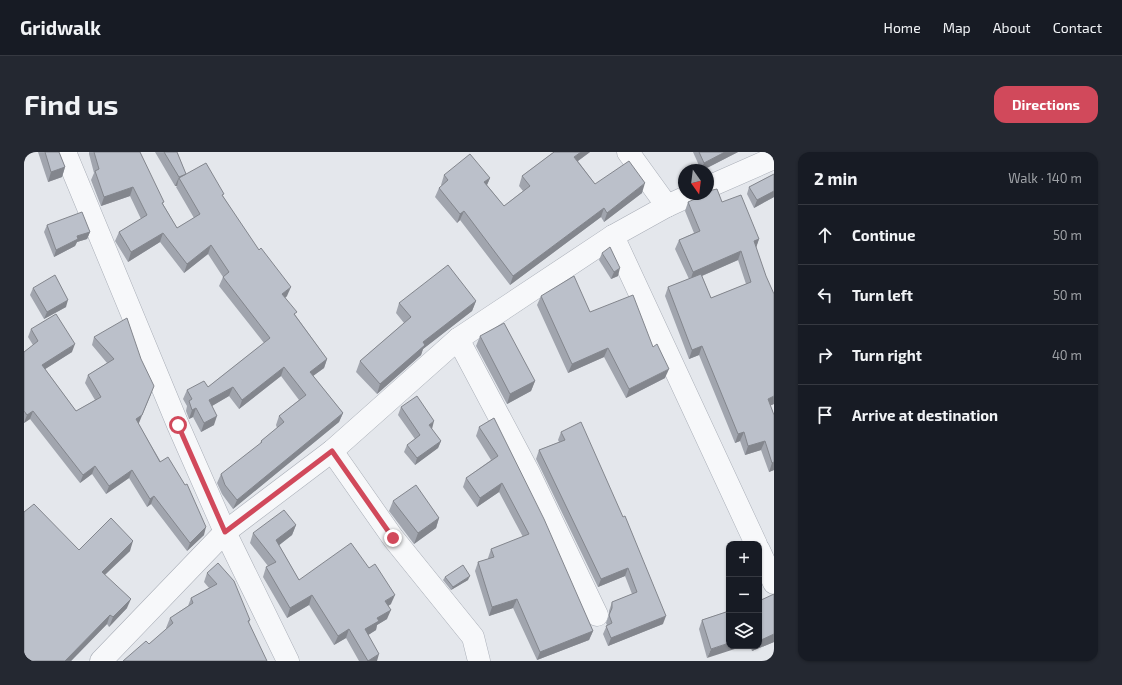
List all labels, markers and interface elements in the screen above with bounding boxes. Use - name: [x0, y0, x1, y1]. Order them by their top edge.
- text: Gridwalk: [20, 16, 101, 39]
- text: Home: [884, 19, 921, 36]
- text: Map: [943, 19, 971, 36]
- text: About: [993, 19, 1031, 36]
- text: Contact: [1053, 19, 1102, 36]
- button: Directions: [994, 86, 1098, 123]
- text: Find us: [24, 87, 118, 121]
- north arrow: [678, 164, 714, 200]
- text: 2 min: [814, 168, 857, 188]
- text: Walk · 140 m: [1008, 170, 1082, 186]
- icon: ahead: [814, 224, 836, 246]
- text: Continue: [852, 226, 915, 244]
- text: 50 m: [1053, 227, 1082, 243]
- icon: left: [814, 284, 836, 306]
- text: Turn left: [852, 286, 913, 304]
- text: 50 m: [1053, 287, 1082, 303]
- icon: right: [814, 344, 836, 366]
- text: Turn right: [852, 346, 922, 364]
- text: 40 m: [1052, 347, 1082, 363]
- icon: arrive: [814, 404, 836, 426]
- text: Arrive at destination: [852, 406, 998, 424]
- route start: [169, 416, 187, 434]
- route end: [384, 529, 402, 547]
- map controls: [726, 541, 762, 649]
- button: +: [726, 541, 762, 577]
- button: −: [726, 577, 762, 613]
- button: layers: [726, 613, 762, 649]

